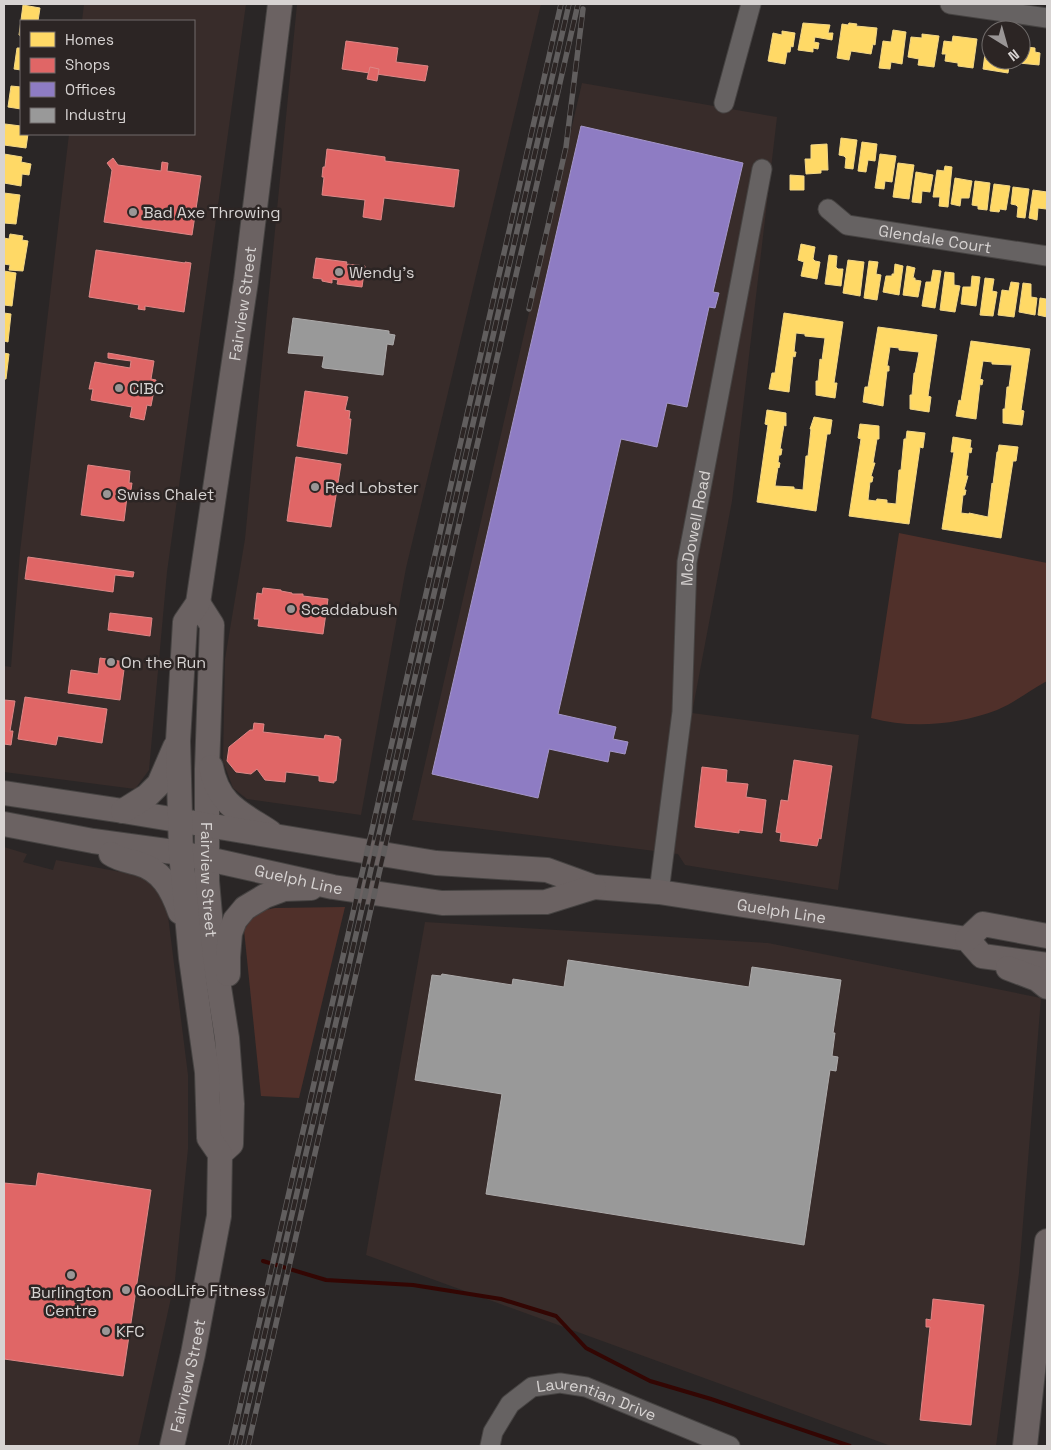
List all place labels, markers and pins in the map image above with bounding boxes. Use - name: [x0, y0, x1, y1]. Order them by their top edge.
- place label: Bad Axe Throwing: [143, 202, 281, 223]
- marker: Bad Axe Throwing: [127, 206, 139, 218]
- place label: Wendy's: [349, 262, 415, 283]
- marker: Wendy's: [333, 266, 345, 278]
- place label: CIBC: [129, 378, 164, 399]
- marker: CIBC: [113, 382, 125, 394]
- place label: Red Lobster: [325, 477, 419, 498]
- marker: Red Lobster: [309, 481, 321, 493]
- place label: Swiss Chalet: [117, 484, 214, 505]
- marker: Swiss Chalet: [101, 488, 113, 500]
- place label: Scaddabush: [301, 599, 398, 620]
- marker: Scaddabush: [285, 603, 297, 615]
- place label: On the Run: [121, 652, 206, 673]
- marker: On the Run: [105, 656, 117, 668]
- marker: Burlington Centre: [65, 1269, 77, 1281]
- place label: GoodLife Fitness: [136, 1280, 266, 1301]
- place label: Burlington Centre: [30, 1282, 112, 1321]
- marker: GoodLife Fitness: [120, 1284, 132, 1296]
- place label: KFC: [116, 1321, 145, 1342]
- marker: KFC: [100, 1325, 112, 1337]

